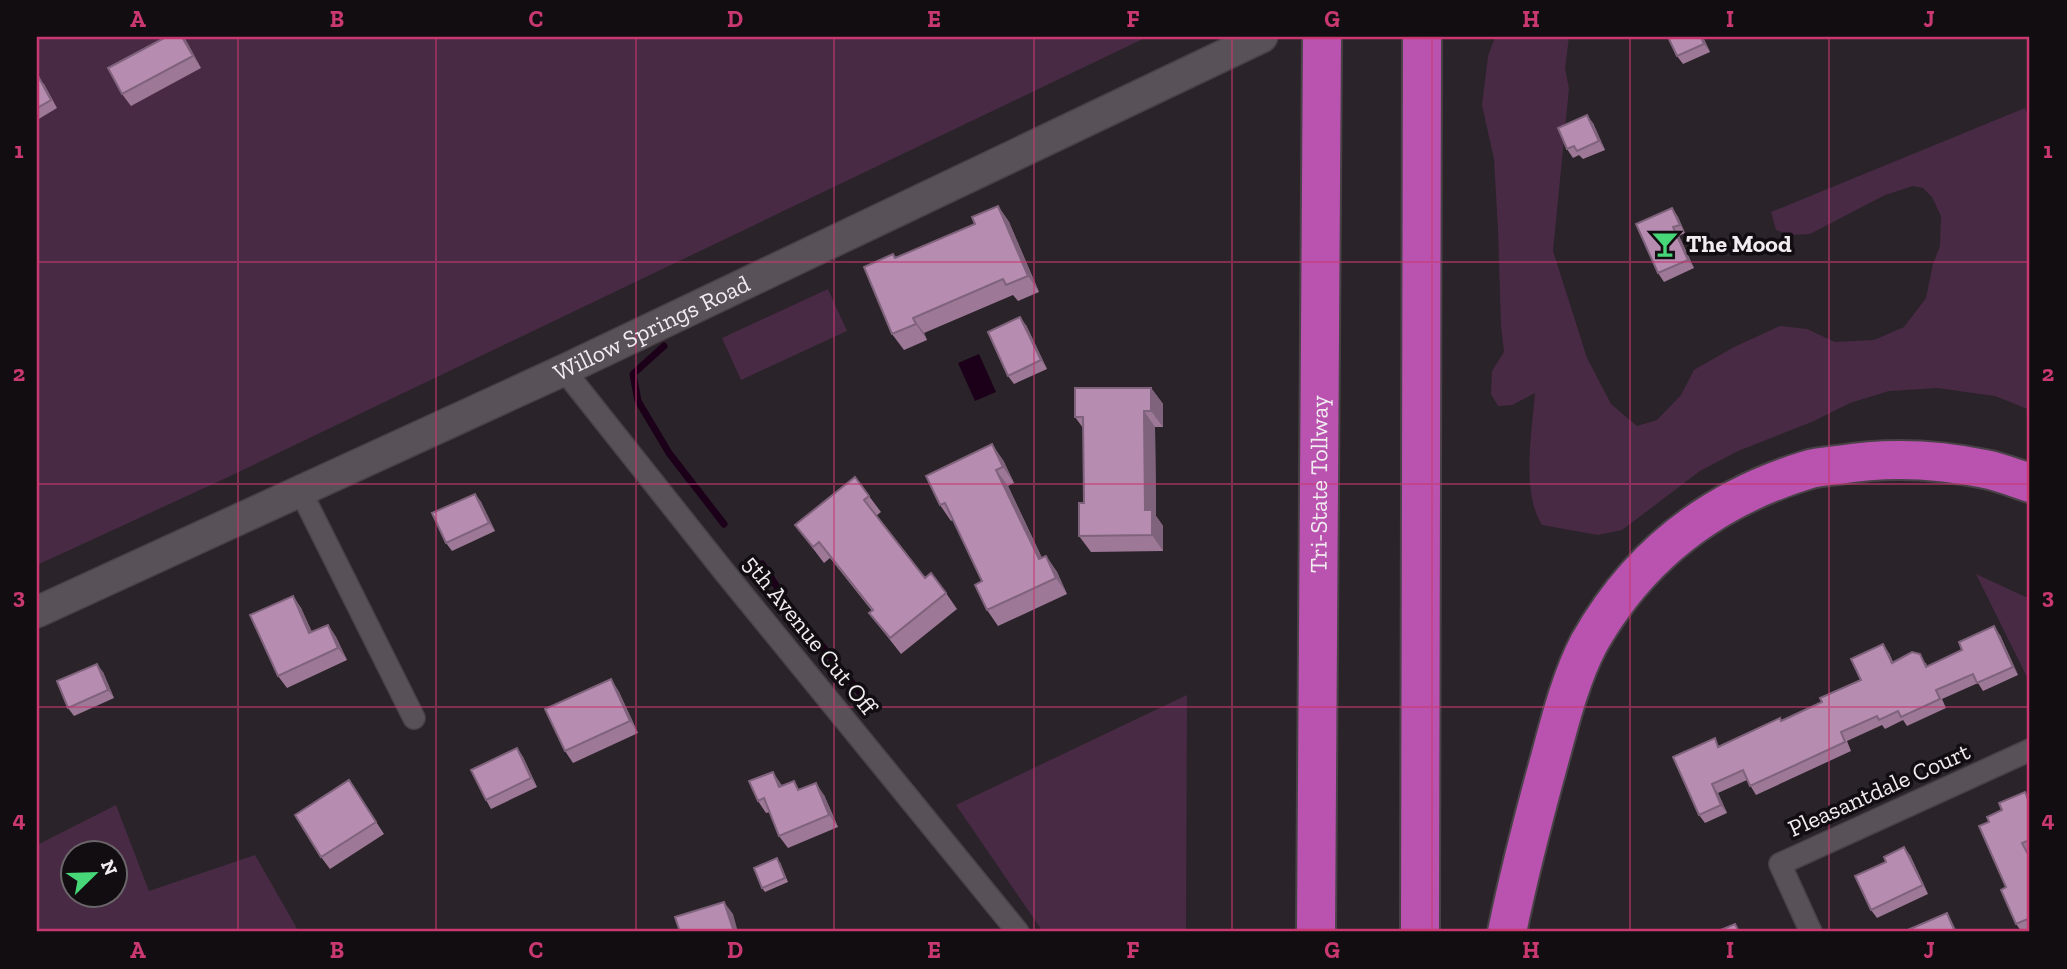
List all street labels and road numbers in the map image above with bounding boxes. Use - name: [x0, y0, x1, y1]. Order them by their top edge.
- street label: Willow Springs Road: [548, 269, 754, 387]
- street label: Tri-State Tollway: [1303, 394, 1334, 573]
- street label: 5th Avenue Cut Off: [737, 549, 885, 722]
- street label: Pleasantdale Court: [1783, 736, 1974, 843]

